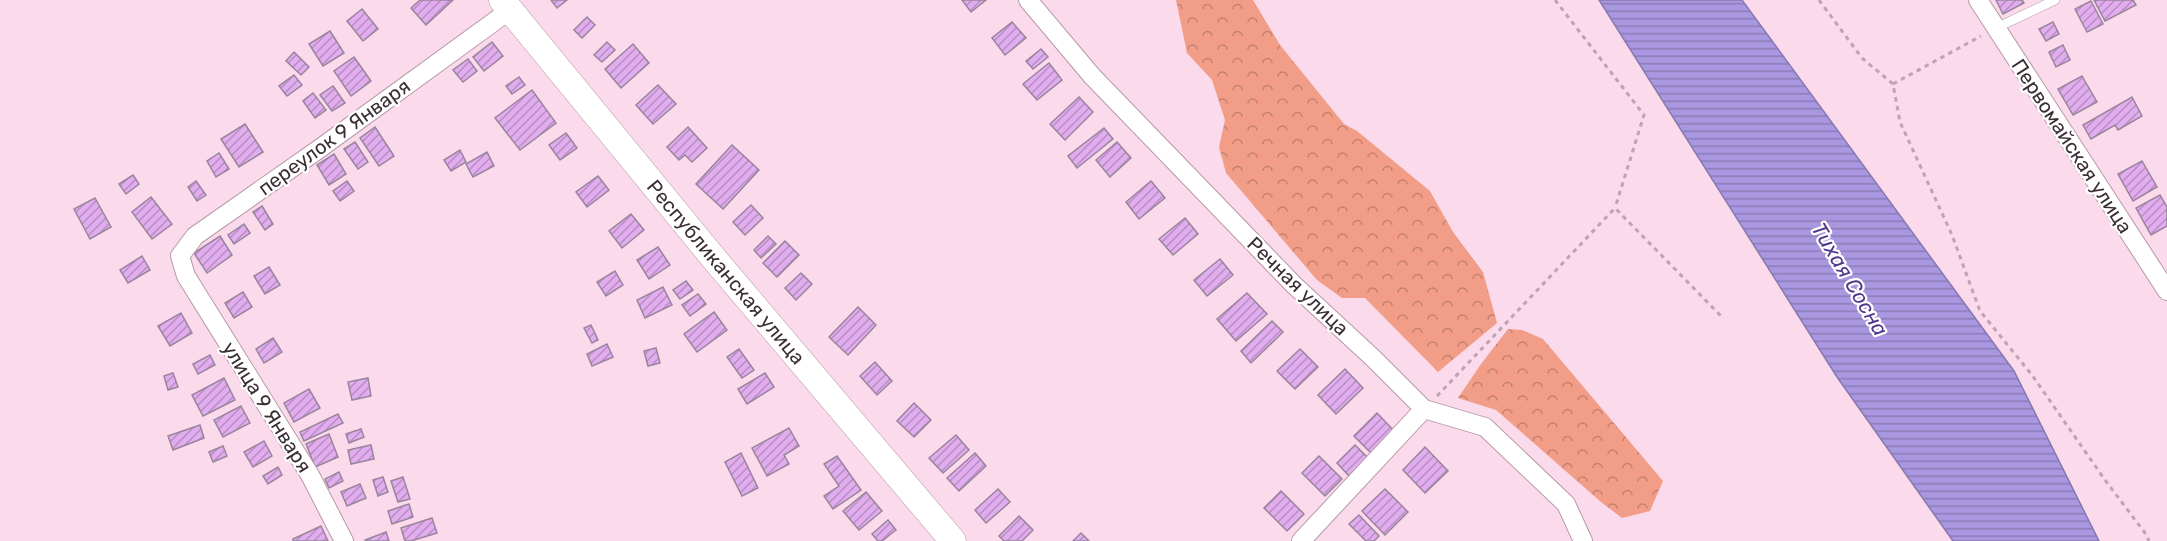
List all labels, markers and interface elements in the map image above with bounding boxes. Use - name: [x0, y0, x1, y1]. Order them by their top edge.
- street label: Первомайская улица: [2007, 54, 2137, 238]
- street label: переулок 9 Января: [253, 74, 415, 200]
- street label: Республиканская улица: [642, 175, 810, 369]
- water label: Тихая Сосна: [1806, 218, 1894, 340]
- street label: Речная улица: [1242, 232, 1354, 340]
- street label: улица 9 Января: [217, 337, 317, 477]

